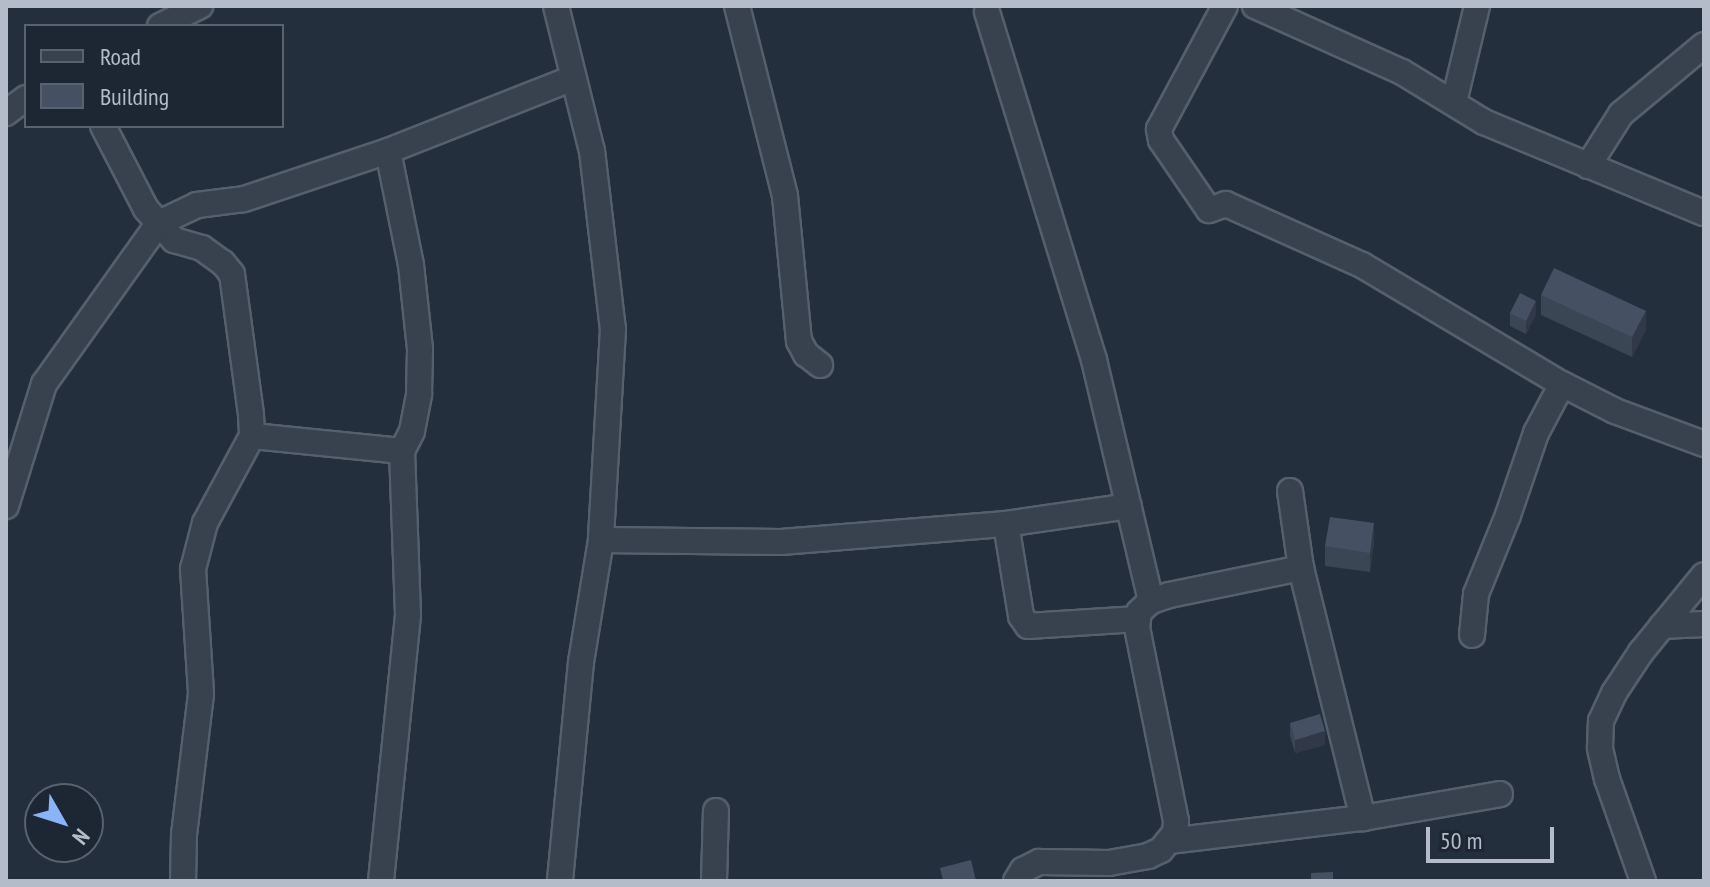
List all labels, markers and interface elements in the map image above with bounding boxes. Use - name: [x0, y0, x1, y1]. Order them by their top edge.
- legend: [24, 24, 284, 128]
- text: Road: [100, 41, 141, 72]
- text: Building: [100, 81, 169, 112]
- north arrow: [24, 783, 104, 863]
- scale bar: [1430, 811, 1558, 861]
- text: N: [66, 823, 96, 850]
- text: 50 m: [1440, 825, 1482, 856]

